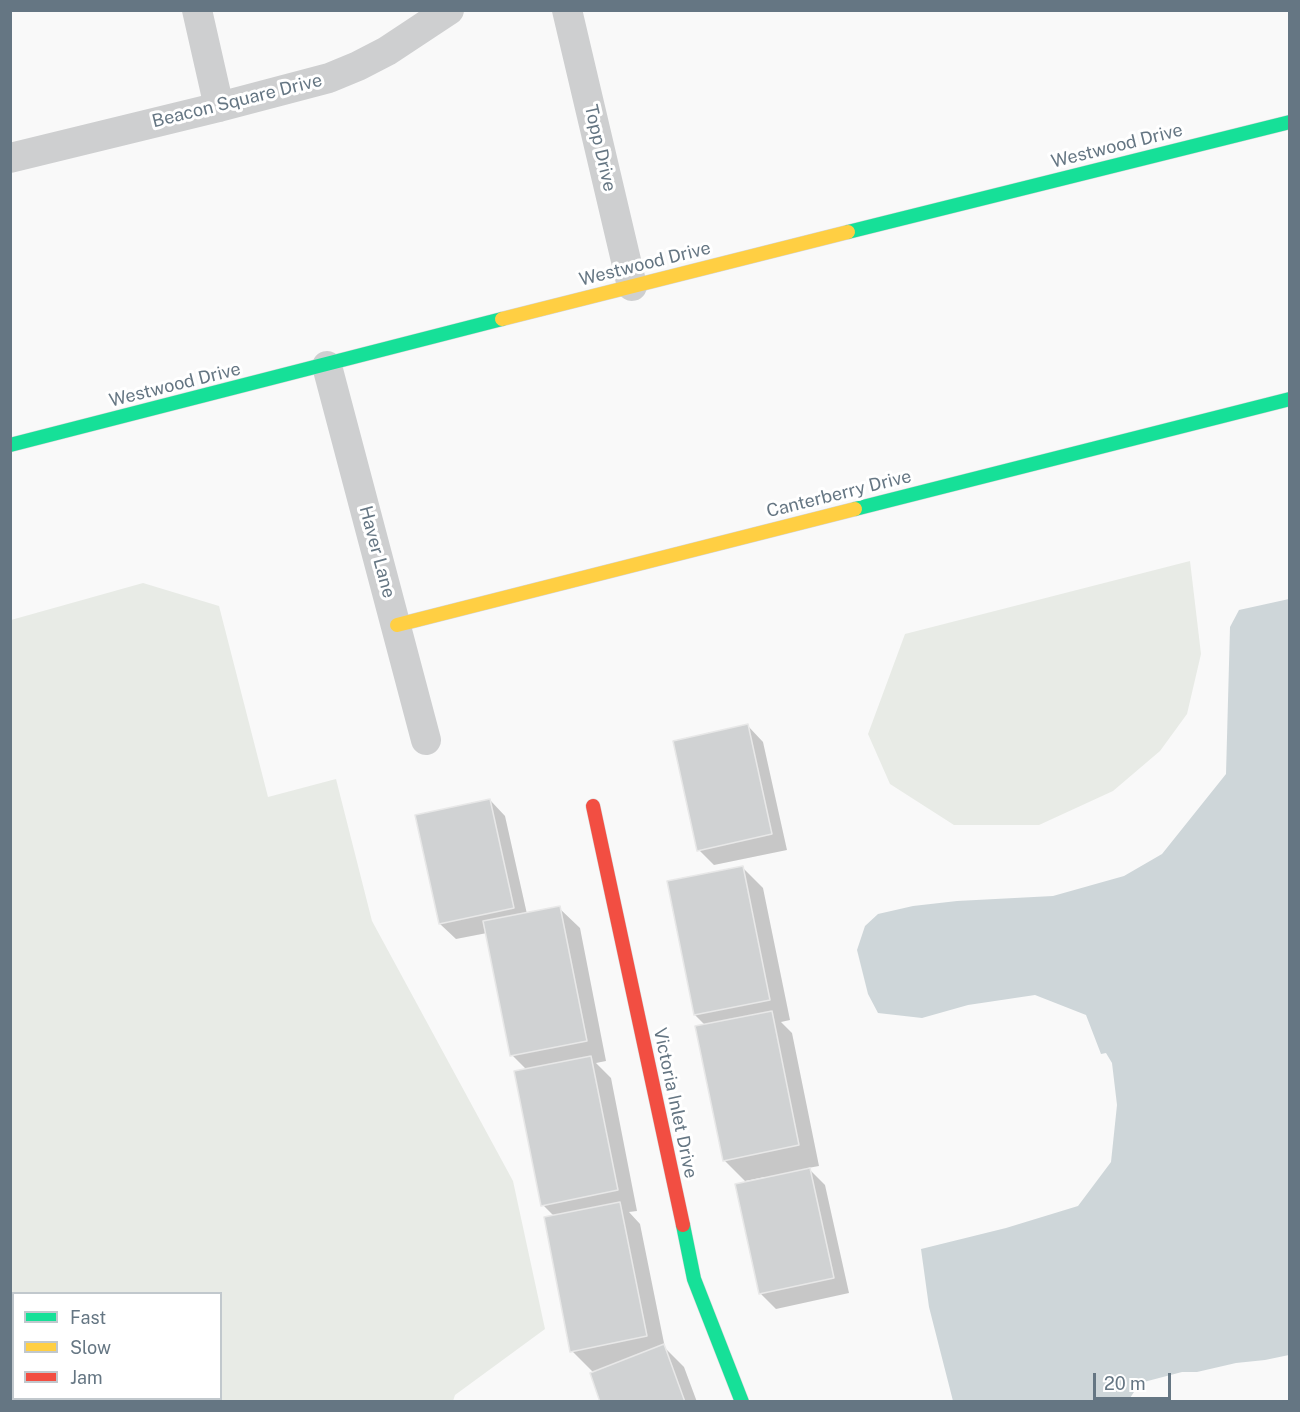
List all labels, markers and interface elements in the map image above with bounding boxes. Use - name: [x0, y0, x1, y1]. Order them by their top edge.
- street label: Beacon Square Drive: [150, 69, 324, 133]
- street label: Topp Drive: [580, 102, 620, 194]
- street label: Westwood Drive: [1049, 119, 1185, 173]
- street label: Westwood Drive: [577, 237, 713, 291]
- street label: Westwood Drive: [107, 358, 243, 412]
- street label: Canterberry Drive: [764, 466, 914, 522]
- street label: Haver Lane: [354, 504, 400, 600]
- street label: Victoria Inlet Drive: [648, 1026, 702, 1180]
- legend: [12, 1292, 222, 1400]
- text: Fast: [70, 1307, 106, 1328]
- text: Slow: [70, 1337, 111, 1358]
- scale bar: [1096, 1361, 1174, 1399]
- text: Jam: [70, 1367, 103, 1388]
- text: 20 m: [1104, 1373, 1146, 1394]

